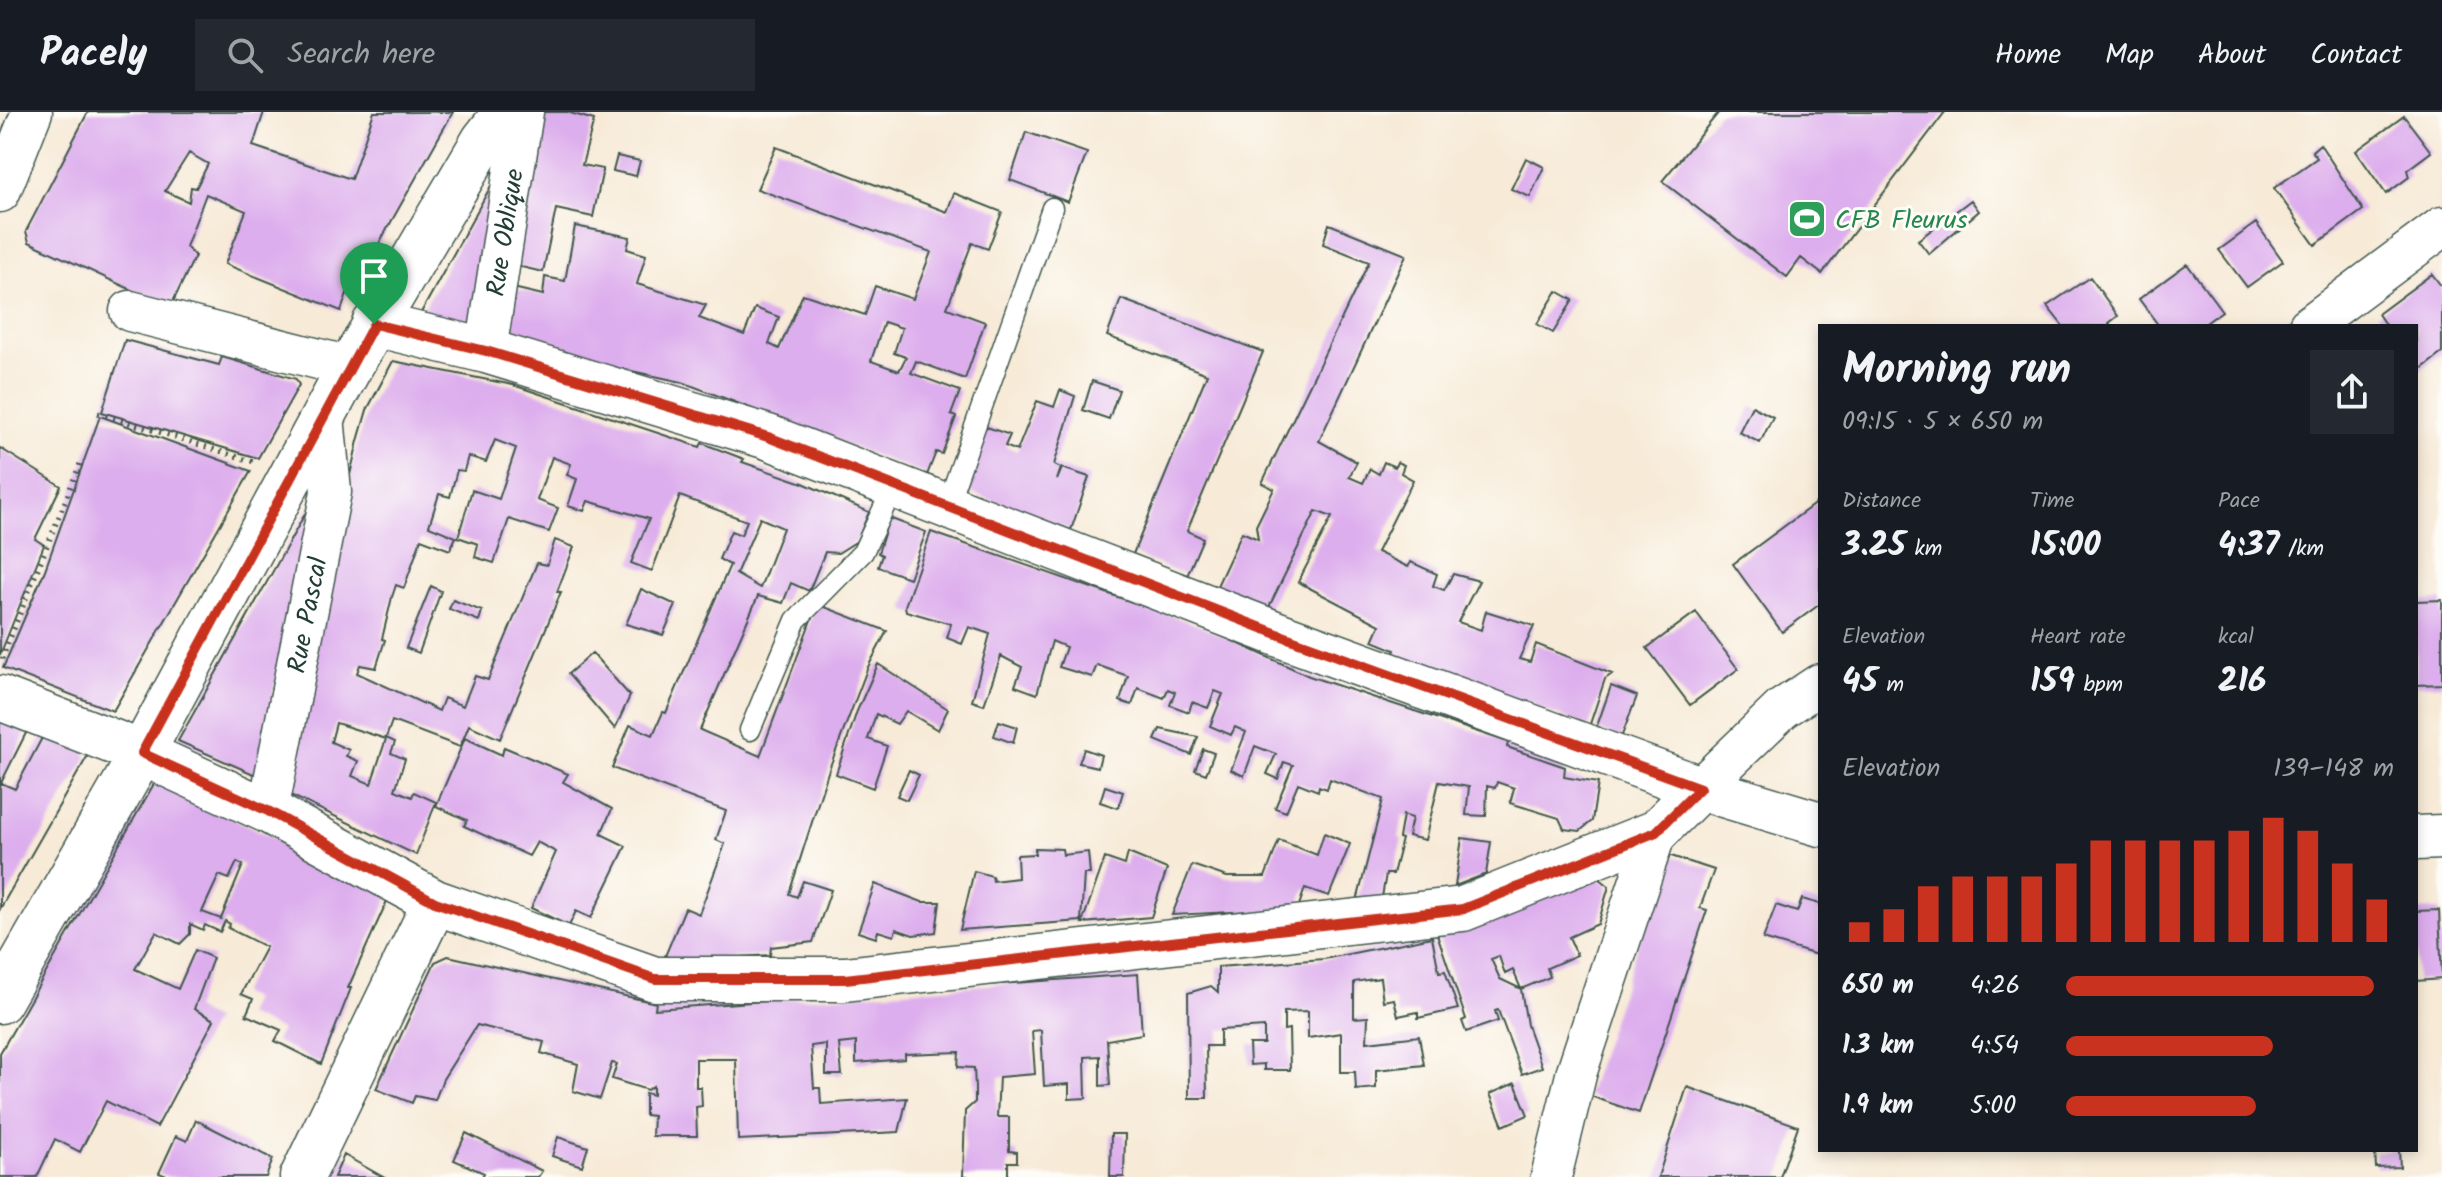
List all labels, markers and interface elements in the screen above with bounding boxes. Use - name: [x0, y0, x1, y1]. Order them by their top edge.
- search box: [195, 19, 755, 91]
- text: Pacely: [40, 25, 147, 85]
- text: Search here: [287, 31, 435, 79]
- icon: search: [223, 33, 267, 77]
- text: Home: [1995, 33, 2061, 78]
- text: Map: [2105, 33, 2154, 78]
- text: About: [2198, 33, 2266, 78]
- text: Contact: [2310, 33, 2402, 78]
- street label: Rue Oblique: [476, 166, 537, 299]
- sports icon: CFB Fleurus: [1786, 198, 1828, 240]
- place label: CFB Fleurus: [1835, 200, 1968, 242]
- pin: [340, 242, 408, 324]
- icon: arrive: [352, 254, 396, 298]
- text: Morning run: [1842, 336, 2071, 406]
- button: share: [2310, 350, 2394, 434]
- text: 09:15 · 5 × 650 m: [1842, 401, 2043, 443]
- text: Distance: [1842, 484, 1921, 519]
- text: Time: [2030, 484, 2074, 519]
- text: Pace: [2218, 484, 2260, 519]
- text: 3.25: [1842, 519, 1906, 573]
- text: 15:00: [2030, 519, 2101, 573]
- text: 4:37: [2218, 519, 2280, 573]
- text: km: [1906, 532, 1942, 567]
- text: /km: [2280, 532, 2324, 567]
- street label: Rue Pascal: [277, 554, 341, 677]
- text: Elevation: [1842, 620, 1925, 655]
- text: Heart rate: [2030, 620, 2126, 655]
- text: kcal: [2218, 620, 2254, 655]
- text: 45: [1842, 655, 1878, 709]
- text: 159: [2030, 655, 2075, 709]
- text: 216: [2218, 655, 2267, 709]
- text: m: [1878, 668, 1904, 703]
- text: bpm: [2075, 668, 2123, 703]
- text: Elevation: [1842, 748, 1940, 790]
- text: 139–148 m: [2273, 748, 2394, 790]
- text: 650 m: [1842, 965, 1914, 1007]
- text: 4:26: [1970, 965, 2020, 1007]
- text: 1.3 km: [1842, 1025, 1914, 1067]
- text: 4:54: [1970, 1025, 2019, 1067]
- text: 1.9 km: [1842, 1085, 1913, 1127]
- text: 5:00: [1970, 1085, 2016, 1127]

